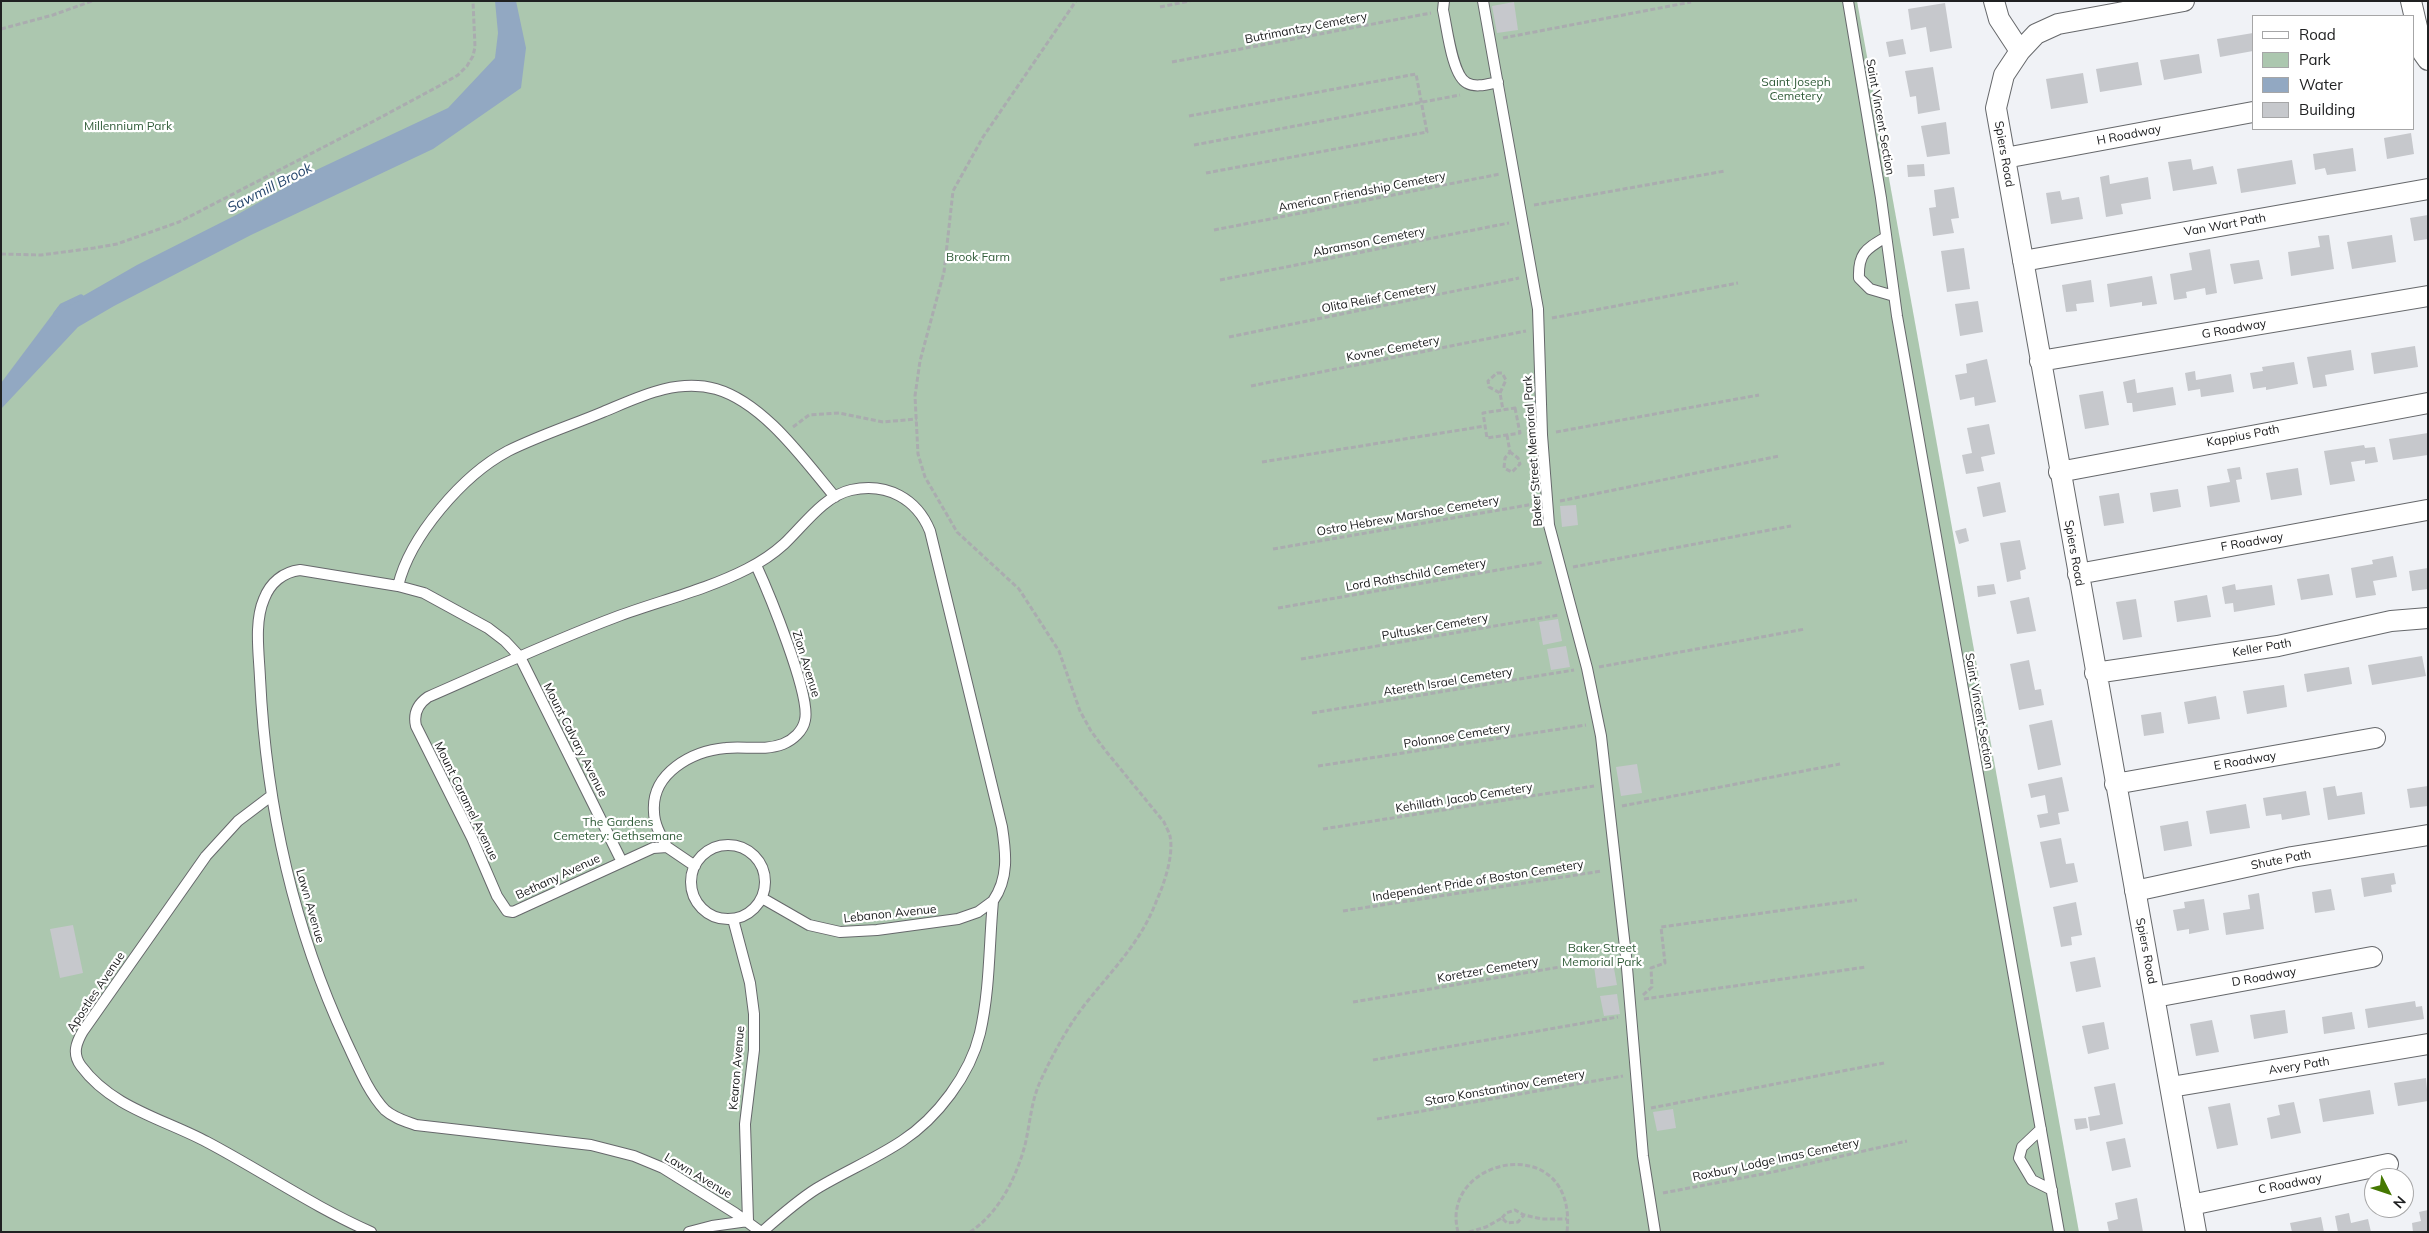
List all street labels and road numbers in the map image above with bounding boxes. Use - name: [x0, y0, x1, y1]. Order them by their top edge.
- street label: Butrimantzy Cemetery: [1244, 9, 1368, 47]
- street label: Saint Vincent Section: [1863, 58, 1897, 176]
- street label: Spiers Road: [1991, 120, 2017, 188]
- street label: H Roadway: [2095, 122, 2163, 148]
- street label: American Friendship Cemetery: [1277, 169, 1447, 215]
- street label: Van Wart Path: [2183, 211, 2267, 239]
- street label: Abramson Cemetery: [1312, 224, 1426, 260]
- street label: Olita Relief Cemetery: [1320, 280, 1438, 316]
- street label: G Roadway: [2201, 316, 2267, 342]
- street label: Kovner Cemetery: [1345, 333, 1441, 365]
- street label: Baker Street Memorial Park: [1521, 375, 1545, 527]
- street label: Kappius Path: [2205, 422, 2281, 450]
- street label: Ostro Hebrew Marshoe Cemetery: [1316, 493, 1500, 539]
- street label: Spiers Road: [2061, 519, 2087, 587]
- street label: F Roadway: [2220, 529, 2284, 555]
- street label: Lord Rothschild Cemetery: [1345, 556, 1487, 594]
- street label: Pultusker Cemetery: [1381, 611, 1489, 643]
- street label: Zion Avenue: [789, 629, 823, 699]
- street label: Keller Path: [2231, 636, 2293, 660]
- street label: Saint Vincent Section: [1962, 652, 1996, 770]
- street label: Atereth Israel Cemetery: [1382, 665, 1514, 699]
- street label: Mount Calvary Avenue: [540, 681, 610, 799]
- street label: Polonnoe Cemetery: [1403, 720, 1511, 752]
- street label: Mount Caramel Avenue: [431, 739, 501, 863]
- street label: E Roadway: [2213, 748, 2277, 774]
- street label: Kehillath Jacob Cemetery: [1395, 780, 1533, 816]
- street label: Shute Path: [2250, 847, 2312, 873]
- street label: Bethany Avenue: [514, 851, 602, 903]
- street label: Independent Pride of Boston Cemetery: [1371, 857, 1585, 905]
- street label: Lawn Avenue: [293, 867, 327, 945]
- street label: Lebanon Avenue: [843, 902, 937, 926]
- street label: Spiers Road: [2133, 917, 2159, 985]
- street label: Apostles Avenue: [64, 949, 128, 1035]
- street label: Koretzer Cemetery: [1436, 954, 1540, 986]
- street label: D Roadway: [2231, 964, 2297, 990]
- street label: Kearon Avenue: [726, 1025, 748, 1111]
- street label: Avery Path: [2268, 1054, 2330, 1078]
- street label: Staro Konstantinov Cemetery: [1424, 1067, 1586, 1109]
- street label: Roxbury Lodge Imas Cemetery: [1691, 1135, 1861, 1185]
- street label: Lawn Avenue: [662, 1150, 734, 1202]
- street label: C Roadway: [2257, 1171, 2323, 1197]

